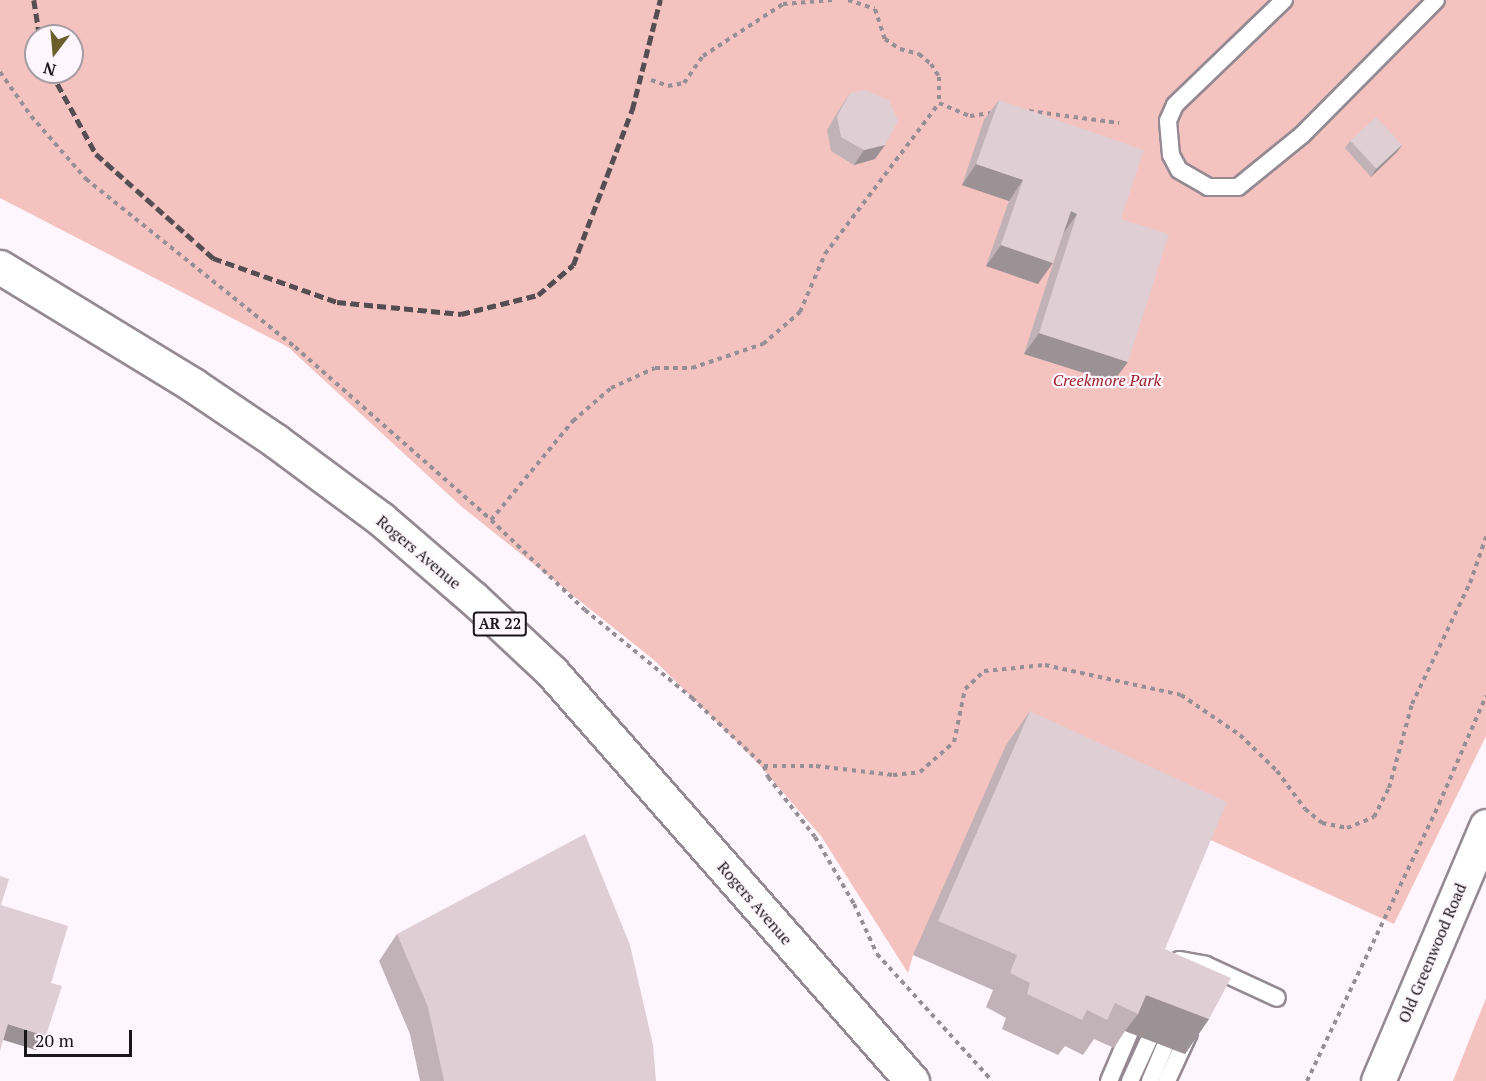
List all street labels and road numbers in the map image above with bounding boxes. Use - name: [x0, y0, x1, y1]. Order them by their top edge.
- street label: Rogers Avenue: [373, 511, 465, 593]
- road number: AR 22: [472, 612, 528, 636]
- street label: Rogers Avenue: [713, 857, 797, 949]
- street label: Old Greenwood Road: [1394, 880, 1470, 1026]

